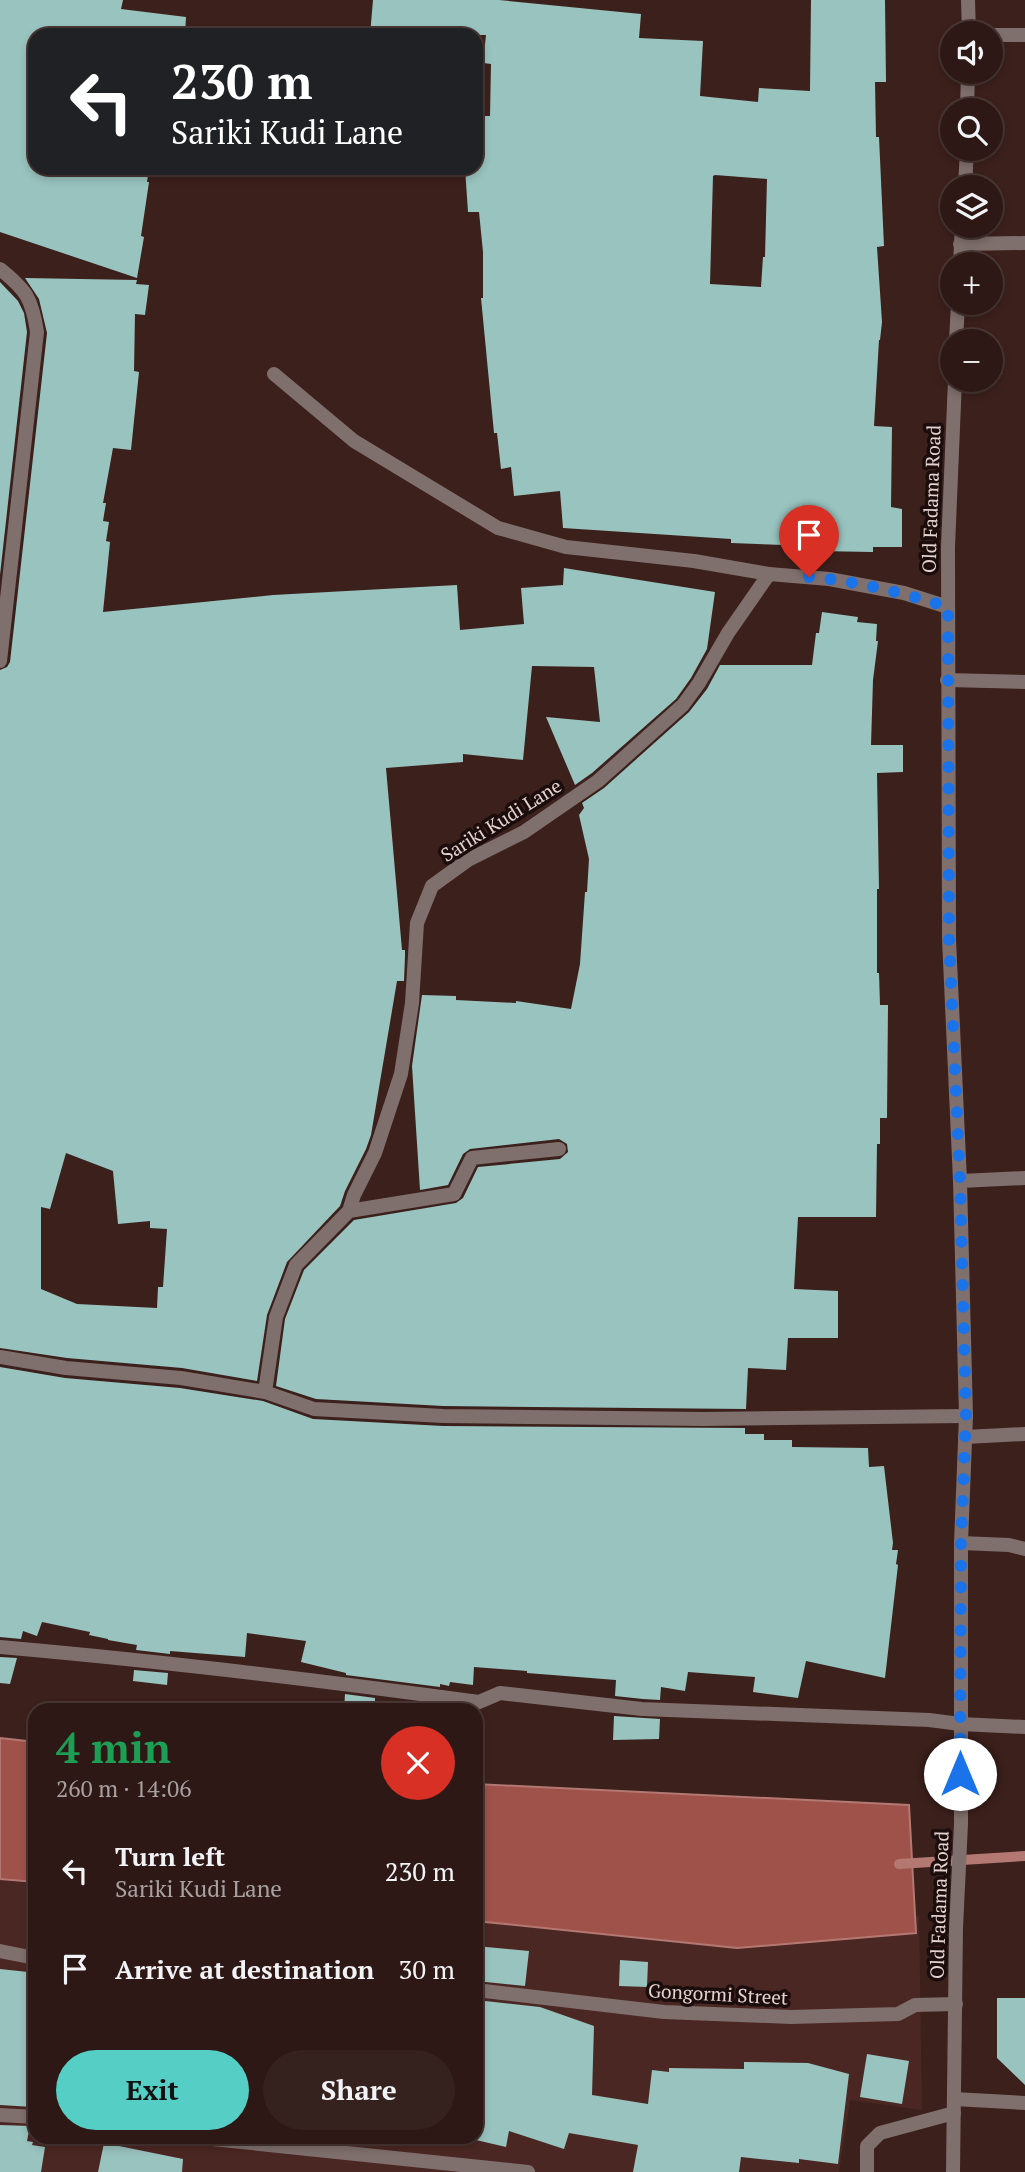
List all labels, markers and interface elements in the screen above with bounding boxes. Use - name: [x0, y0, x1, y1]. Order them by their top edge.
- map controls: [940, 21, 1003, 392]
- button: sound: [940, 21, 1003, 84]
- text: 230 m: [171, 48, 313, 113]
- icon: left: [56, 56, 147, 147]
- button: search: [940, 98, 1003, 161]
- text: Sariki Kudi Lane: [171, 111, 403, 153]
- button: layers: [940, 175, 1003, 238]
- button: +: [940, 252, 1003, 315]
- button: −: [940, 329, 1003, 392]
- street label: Old Fadama Road: [915, 424, 946, 573]
- pin: [779, 505, 839, 577]
- icon: arrive: [790, 516, 828, 554]
- street label: Sariki Kudi Lane: [436, 772, 566, 867]
- text: 4 min: [56, 1719, 171, 1775]
- button: close: [381, 1726, 455, 1800]
- position arrow: [923, 1737, 997, 1811]
- text: 260 m · 14:06: [56, 1773, 191, 1804]
- street label: Old Fadama Road: [923, 1830, 954, 1979]
- text: Turn left: [115, 1839, 225, 1873]
- icon: left: [56, 1852, 94, 1890]
- text: 230 m: [385, 1854, 455, 1888]
- text: Sariki Kudi Lane: [115, 1873, 282, 1904]
- icon: arrive: [56, 1950, 94, 1988]
- text: Arrive at destination: [115, 1952, 374, 1986]
- text: 30 m: [399, 1952, 455, 1986]
- street label: Gongormi Street: [647, 1977, 789, 2010]
- button: Exit: [56, 2050, 249, 2130]
- button: Share: [263, 2050, 455, 2130]

